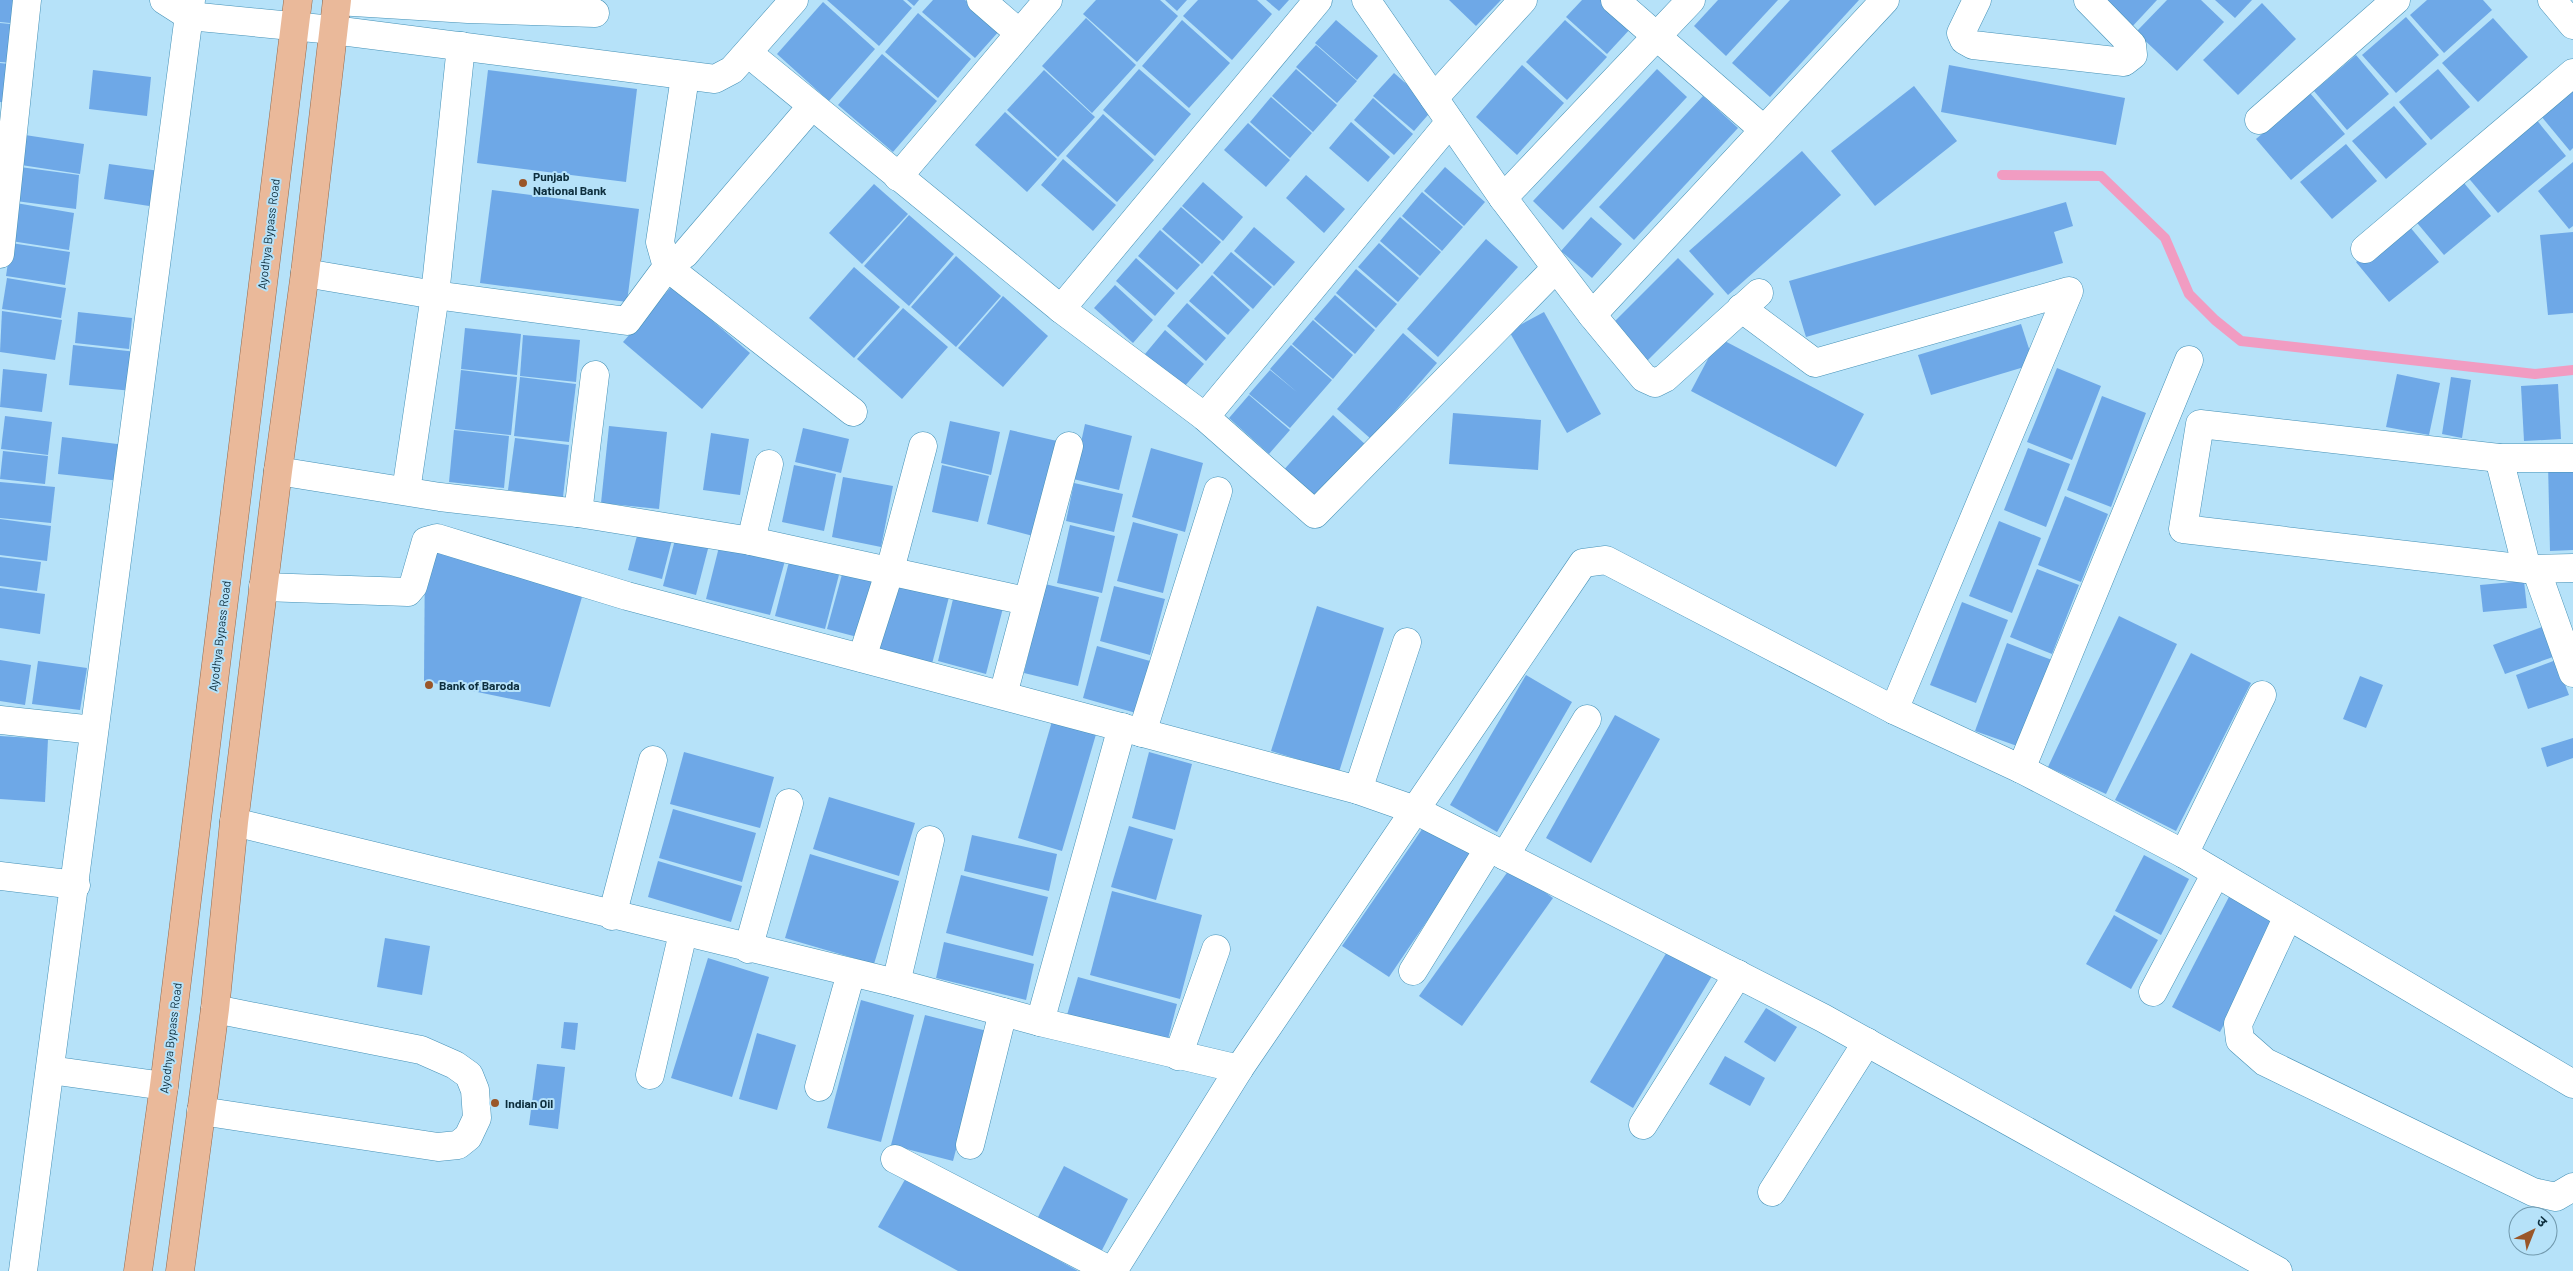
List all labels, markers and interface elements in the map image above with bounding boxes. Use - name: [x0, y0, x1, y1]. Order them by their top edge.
- place label: Punjab National Bank: [533, 169, 607, 197]
- marker: Punjab National Bank: [517, 177, 529, 189]
- street label: Ayodhya Bypass Road: [254, 178, 282, 290]
- street label: Ayodhya Bypass Road: [205, 580, 233, 692]
- place label: Bank of Baroda: [439, 678, 520, 692]
- marker: Bank of Baroda: [423, 679, 435, 691]
- street label: Ayodhya Bypass Road: [156, 982, 184, 1094]
- place label: Indian Oil: [505, 1096, 553, 1110]
- marker: Indian Oil: [489, 1097, 501, 1109]
- north arrow: [2508, 1206, 2558, 1256]
- text: उ: [2533, 1212, 2552, 1231]

